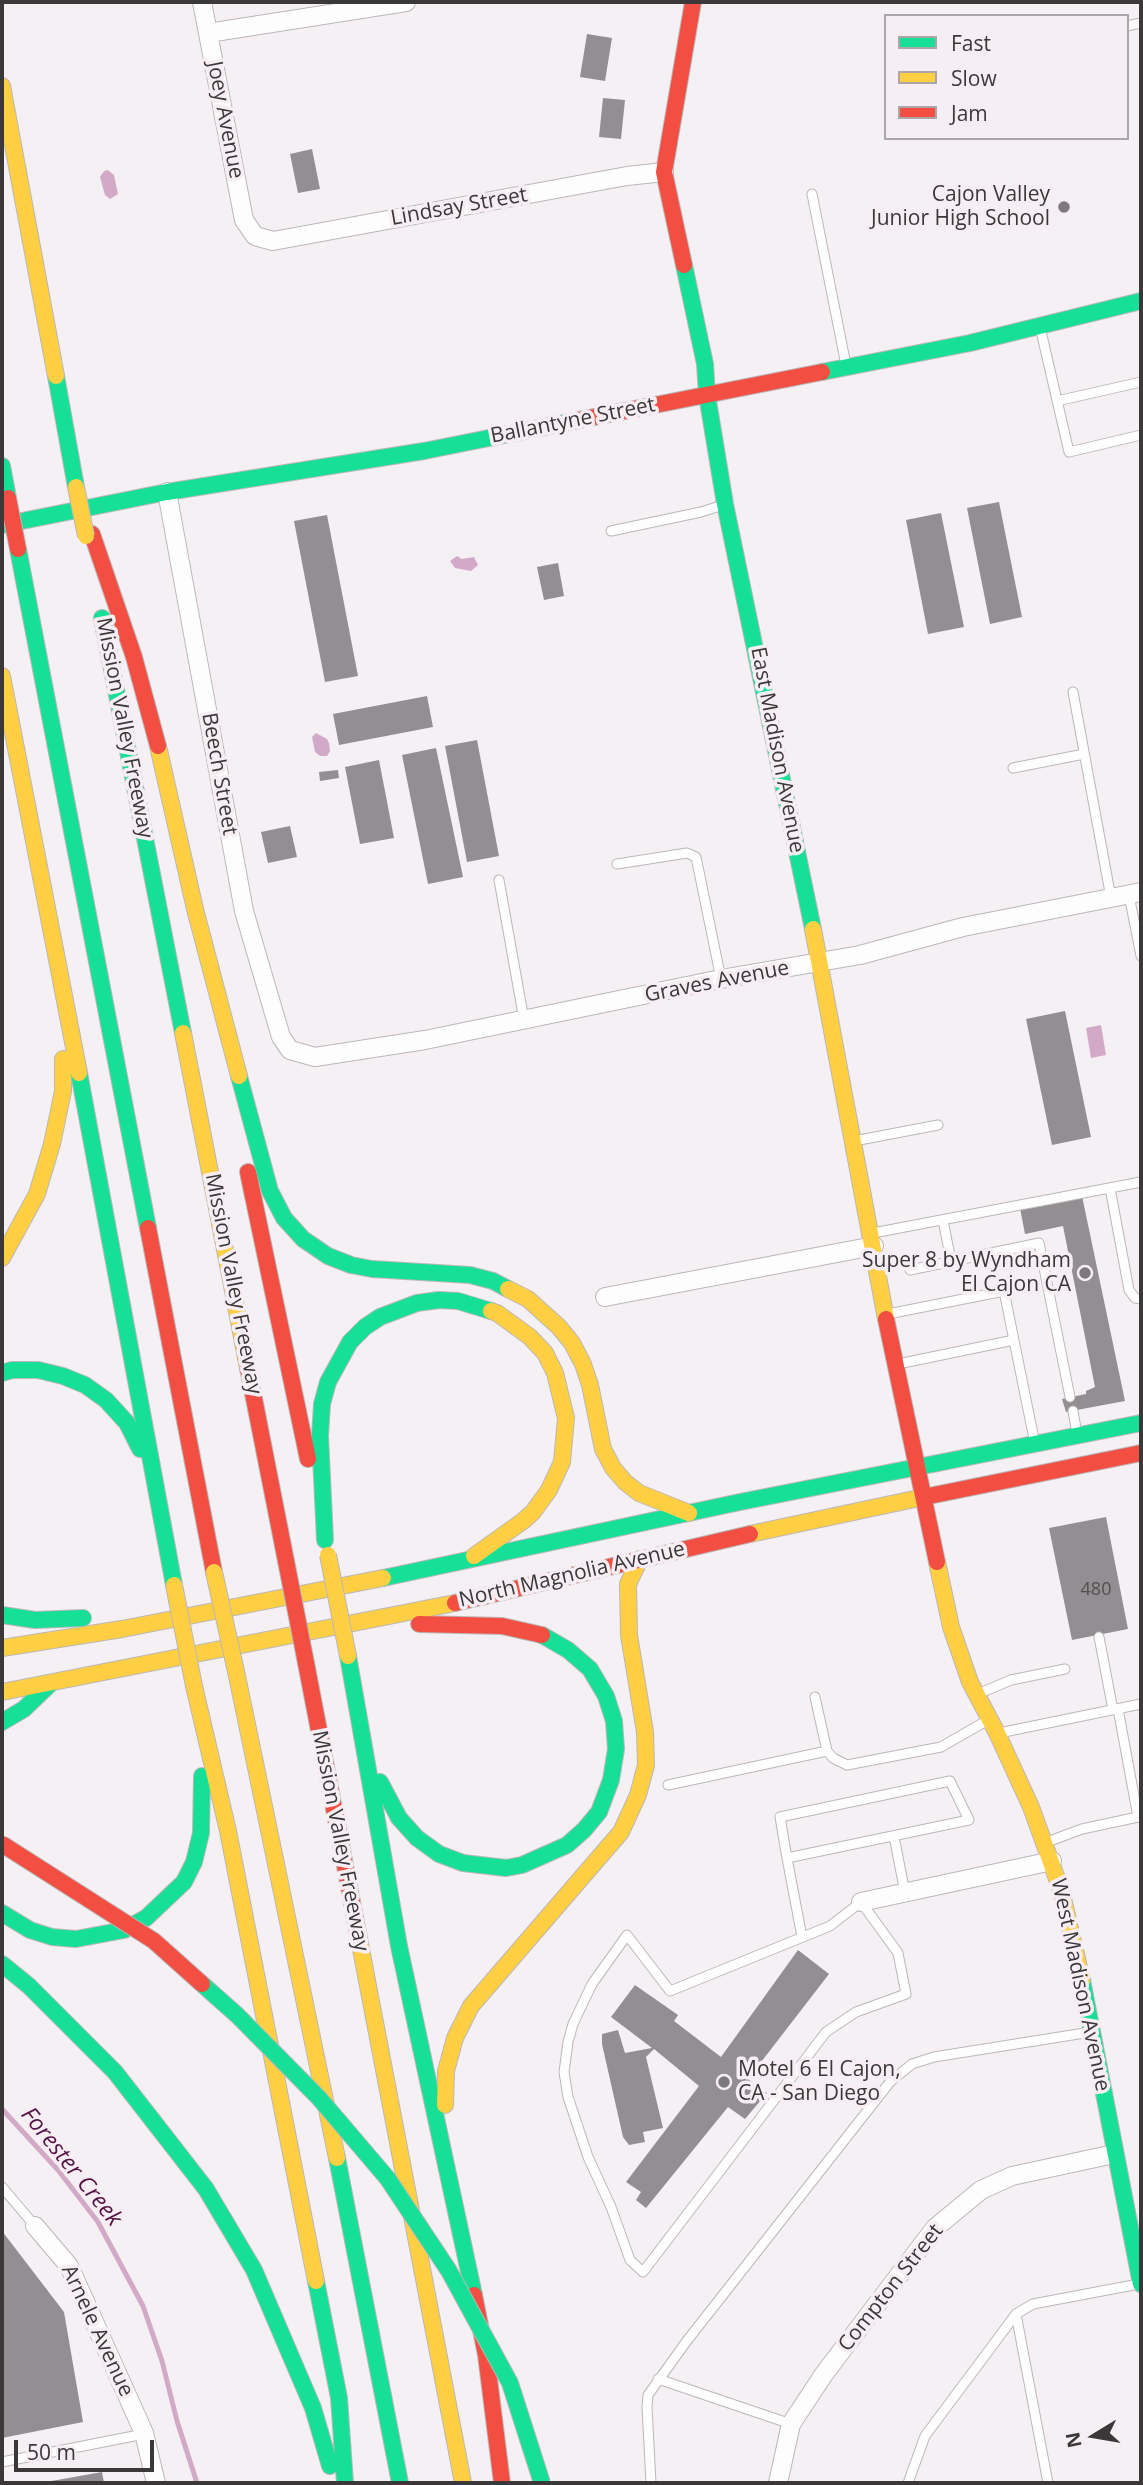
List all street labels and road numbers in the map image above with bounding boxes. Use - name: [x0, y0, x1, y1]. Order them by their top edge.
- street label: Joey Avenue: [201, 59, 249, 181]
- street label: Lindsay Street: [389, 183, 529, 231]
- street label: Ballantyne Street: [489, 393, 657, 449]
- street label: Mission Valley Freeway: [90, 615, 158, 841]
- street label: East Madison Avenue: [745, 645, 809, 855]
- street label: Beech Street: [196, 711, 242, 837]
- street label: Graves Avenue: [643, 956, 791, 1008]
- street label: Mission Valley Freeway: [199, 1171, 267, 1397]
- street label: North Magnolia Avenue: [457, 1537, 687, 1613]
- street label: Mission Valley Freeway: [306, 1728, 374, 1954]
- street label: West Madison Avenue: [1045, 1876, 1115, 2094]
- street label: Compton Street: [833, 2219, 949, 2357]
- street label: Arnele Avenue: [56, 2261, 138, 2401]

